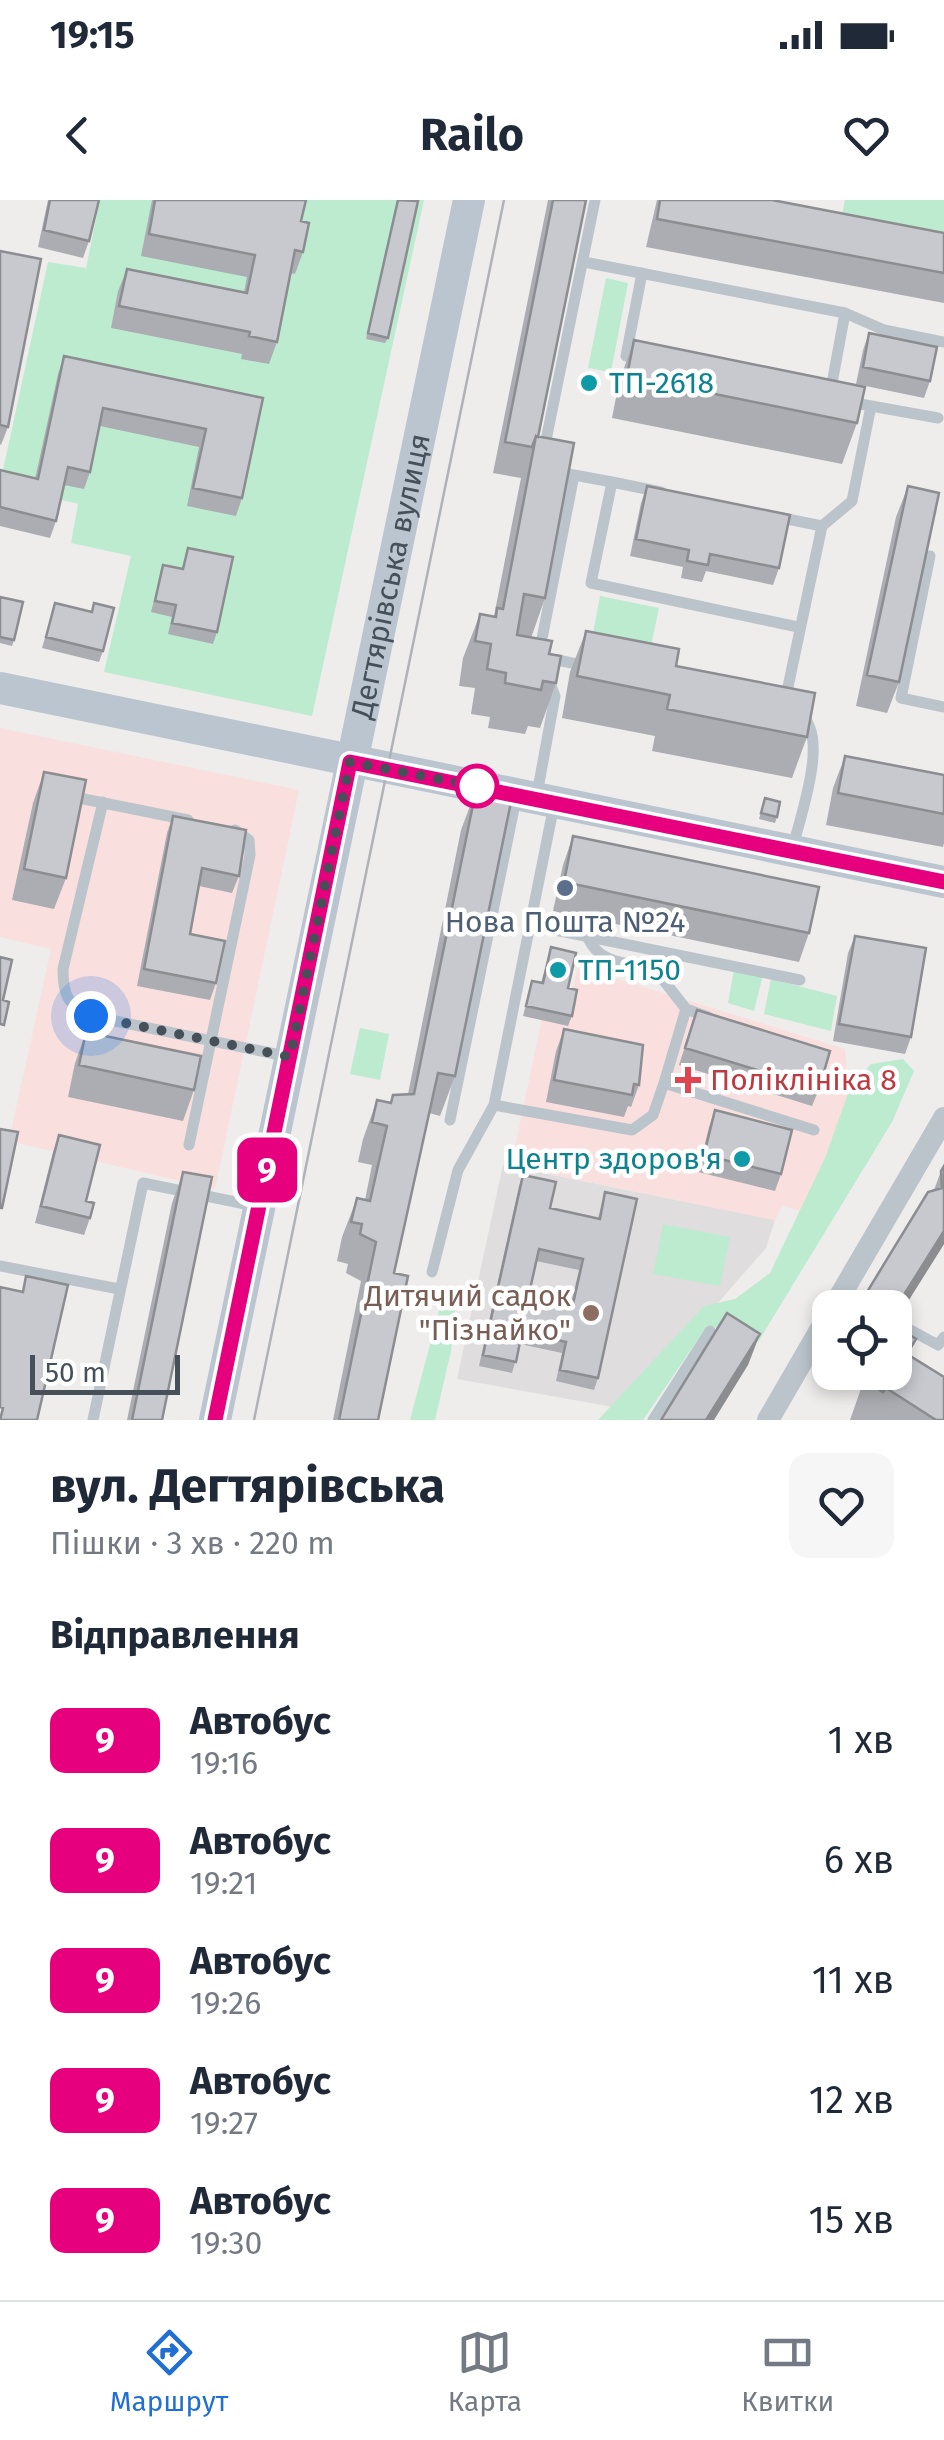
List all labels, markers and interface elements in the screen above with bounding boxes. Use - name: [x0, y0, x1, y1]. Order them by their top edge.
- text: 19:15: [50, 12, 135, 58]
- icon: back: [50, 108, 105, 163]
- text: Railo: [420, 108, 524, 162]
- icon: heart: [839, 108, 894, 163]
- place label: ТП-2618: [609, 365, 714, 401]
- marker: ТП-2618: [578, 372, 600, 394]
- street label: Дегтярівська вулиця: [343, 430, 438, 723]
- unlabelled marker: [456, 765, 498, 807]
- marker: Нова Пошта №24: [554, 877, 576, 899]
- place label: Нова Пошта №24: [445, 904, 685, 940]
- place label: ТП-1150: [578, 952, 681, 988]
- marker: ТП-1150: [547, 959, 569, 981]
- your location: [66, 991, 116, 1041]
- place label: Поліклініка 8: [710, 1062, 897, 1098]
- marker: Поліклініка 8: [675, 1067, 701, 1093]
- line badge: 9: [234, 1138, 300, 1202]
- place label: Центр здоров'я: [505, 1141, 722, 1177]
- marker: Центр здоров'я: [731, 1148, 753, 1170]
- text: 9: [257, 1149, 277, 1191]
- place label: Дитячий садок "Пізнайко": [364, 1278, 571, 1348]
- map controls: [812, 1290, 912, 1390]
- button: locate: [812, 1290, 912, 1390]
- marker: Дитячий садок "Пізнайко": [580, 1302, 602, 1324]
- scale bar: [30, 1350, 180, 1394]
- text: 50 m: [45, 1356, 106, 1389]
- button: heart: [789, 1453, 894, 1558]
- text: вул. Дегтярівська: [50, 1457, 445, 1515]
- text: Пішки · 3 хв · 220 m: [50, 1524, 335, 1562]
- text: Відправлення: [50, 1612, 300, 1658]
- text: Автобус: [190, 1698, 331, 1744]
- text: 1 хв: [828, 1717, 894, 1763]
- text: 9: [95, 1719, 115, 1761]
- text: 19:16: [190, 1744, 258, 1782]
- text: Автобус: [190, 1818, 331, 1864]
- text: 6 хв: [824, 1837, 894, 1883]
- text: 9: [95, 1839, 115, 1881]
- text: 19:21: [190, 1864, 257, 1902]
- text: Автобус: [190, 1938, 331, 1984]
- text: 11 хв: [812, 1957, 894, 2003]
- text: 9: [95, 1959, 115, 2001]
- text: 19:26: [190, 1984, 261, 2022]
- text: Автобус: [190, 2058, 331, 2104]
- text: 12 хв: [809, 2077, 894, 2123]
- text: 9: [95, 2079, 115, 2121]
- text: 19:27: [190, 2104, 258, 2142]
- text: Автобус: [190, 2178, 331, 2224]
- text: 15 хв: [809, 2197, 894, 2243]
- text: 9: [95, 2199, 115, 2241]
- text: 19:30: [190, 2224, 262, 2262]
- tab: Маршрут: [110, 2325, 229, 2418]
- tab: Карта: [448, 2325, 522, 2418]
- tab: Квитки: [741, 2325, 834, 2418]

